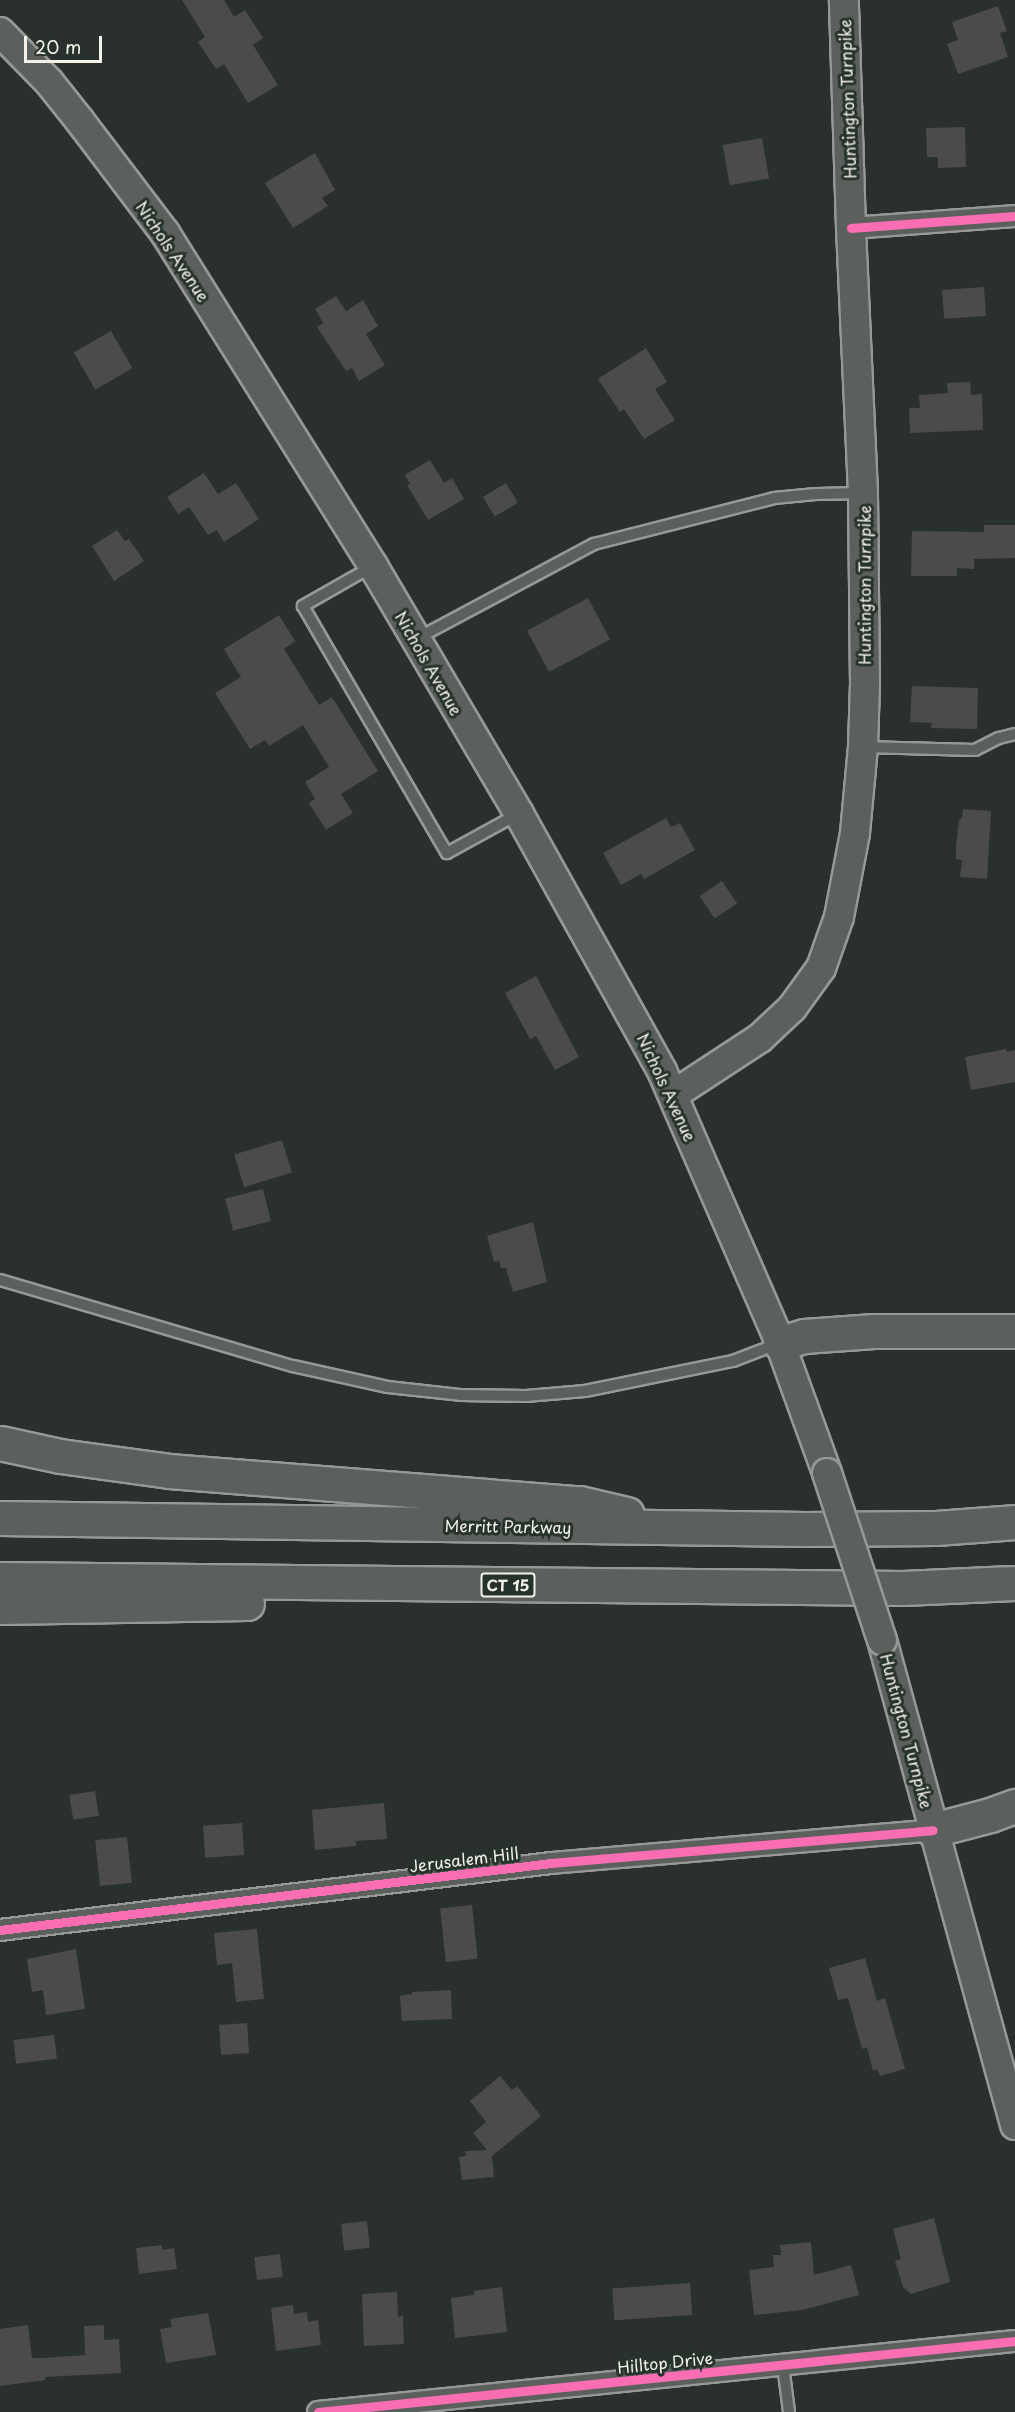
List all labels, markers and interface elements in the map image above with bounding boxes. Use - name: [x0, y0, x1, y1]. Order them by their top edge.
- street label: Huntington Turnpike: [835, 18, 859, 180]
- scale bar: [27, 24, 105, 62]
- text: 20 m: [35, 33, 81, 60]
- street label: Nichols Avenue: [133, 197, 213, 305]
- street label: Huntington Turnpike: [854, 505, 874, 665]
- street label: Nichols Avenue: [392, 608, 466, 718]
- street label: Nichols Avenue: [634, 1030, 700, 1144]
- street label: Merritt Parkway: [444, 1515, 572, 1537]
- road number: CT 15: [480, 1573, 536, 1597]
- street label: Huntington Turnpike: [877, 1651, 937, 1811]
- street label: Jerusalem Hill: [408, 1843, 520, 1875]
- street label: Hilltop Drive: [616, 2347, 714, 2377]

